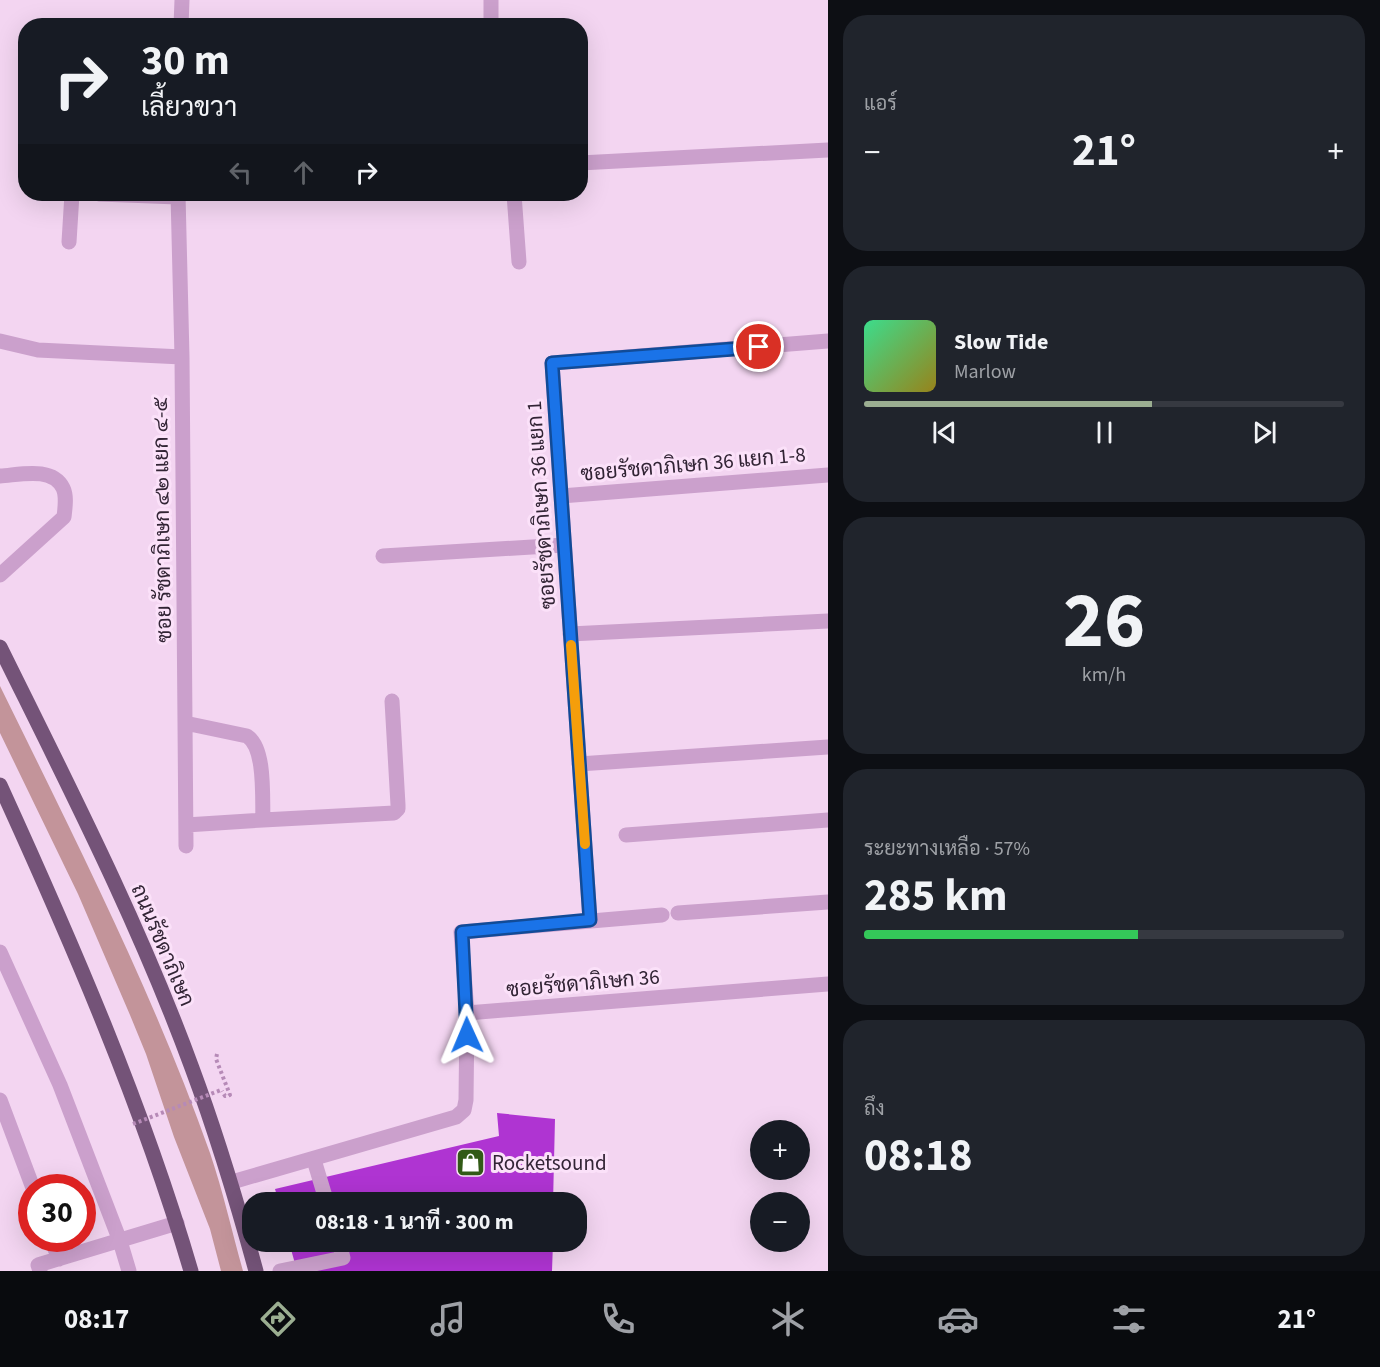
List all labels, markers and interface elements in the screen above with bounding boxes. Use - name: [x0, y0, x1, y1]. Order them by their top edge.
- text: 30 m: [141, 31, 230, 91]
- icon: right: [42, 42, 120, 120]
- text: เลี้ยวขวา: [141, 88, 237, 127]
- text: แอร์: [864, 90, 897, 118]
- text: 21°: [1072, 119, 1136, 183]
- text: −: [864, 129, 880, 176]
- text: +: [1328, 129, 1344, 176]
- icon: left: [224, 156, 257, 189]
- icon: ahead: [287, 156, 320, 189]
- icon: right: [350, 156, 383, 189]
- pin: [733, 321, 784, 372]
- text: Slow Tide: [954, 326, 1048, 358]
- icon: arrive: [742, 330, 775, 363]
- text: Marlow: [954, 358, 1016, 386]
- street label: ซอย รัชดาภิเษก ๔๒ แยก ๔-๕: [145, 396, 179, 643]
- street label: ซอยรัชดาภิเษก 36 แยก 1: [519, 400, 563, 610]
- icon: previous: [928, 416, 961, 449]
- icon: pause: [1088, 416, 1121, 449]
- icon: next: [1248, 416, 1281, 449]
- street label: ซอยรัชดาภิเษก 36 แยก 1-8: [579, 439, 807, 489]
- text: 26: [1063, 566, 1145, 677]
- text: km/h: [1082, 661, 1126, 689]
- text: ระยะทางเหลือ · 57%: [864, 835, 1030, 863]
- text: 285 km: [864, 864, 1008, 928]
- street label: ถนนรัชดาภิเษก: [124, 879, 202, 1011]
- street label: ซอยรัชดาภิเษก 36: [505, 961, 661, 1005]
- position arrow: [435, 1003, 499, 1067]
- text: ถึง: [864, 1095, 885, 1123]
- map controls: [750, 1120, 810, 1252]
- button: +: [750, 1120, 810, 1180]
- text: 08:18: [864, 1124, 973, 1188]
- shop icon: Rocketsound: [455, 1147, 487, 1179]
- place label: Rocketsound: [492, 1148, 607, 1178]
- speed limit sign: 30: [18, 1174, 96, 1252]
- button: −: [750, 1192, 810, 1252]
- text: 08:18 · 1 นาที · 300 m: [315, 1206, 514, 1238]
- icon: directions: [257, 1298, 299, 1340]
- icon: music: [427, 1298, 469, 1340]
- icon: phone: [597, 1298, 639, 1340]
- icon: climate: [767, 1298, 809, 1340]
- icon: car: [937, 1298, 979, 1340]
- icon: filters: [1108, 1298, 1150, 1340]
- text: 08:17: [64, 1300, 129, 1339]
- text: 21°: [1278, 1300, 1316, 1339]

